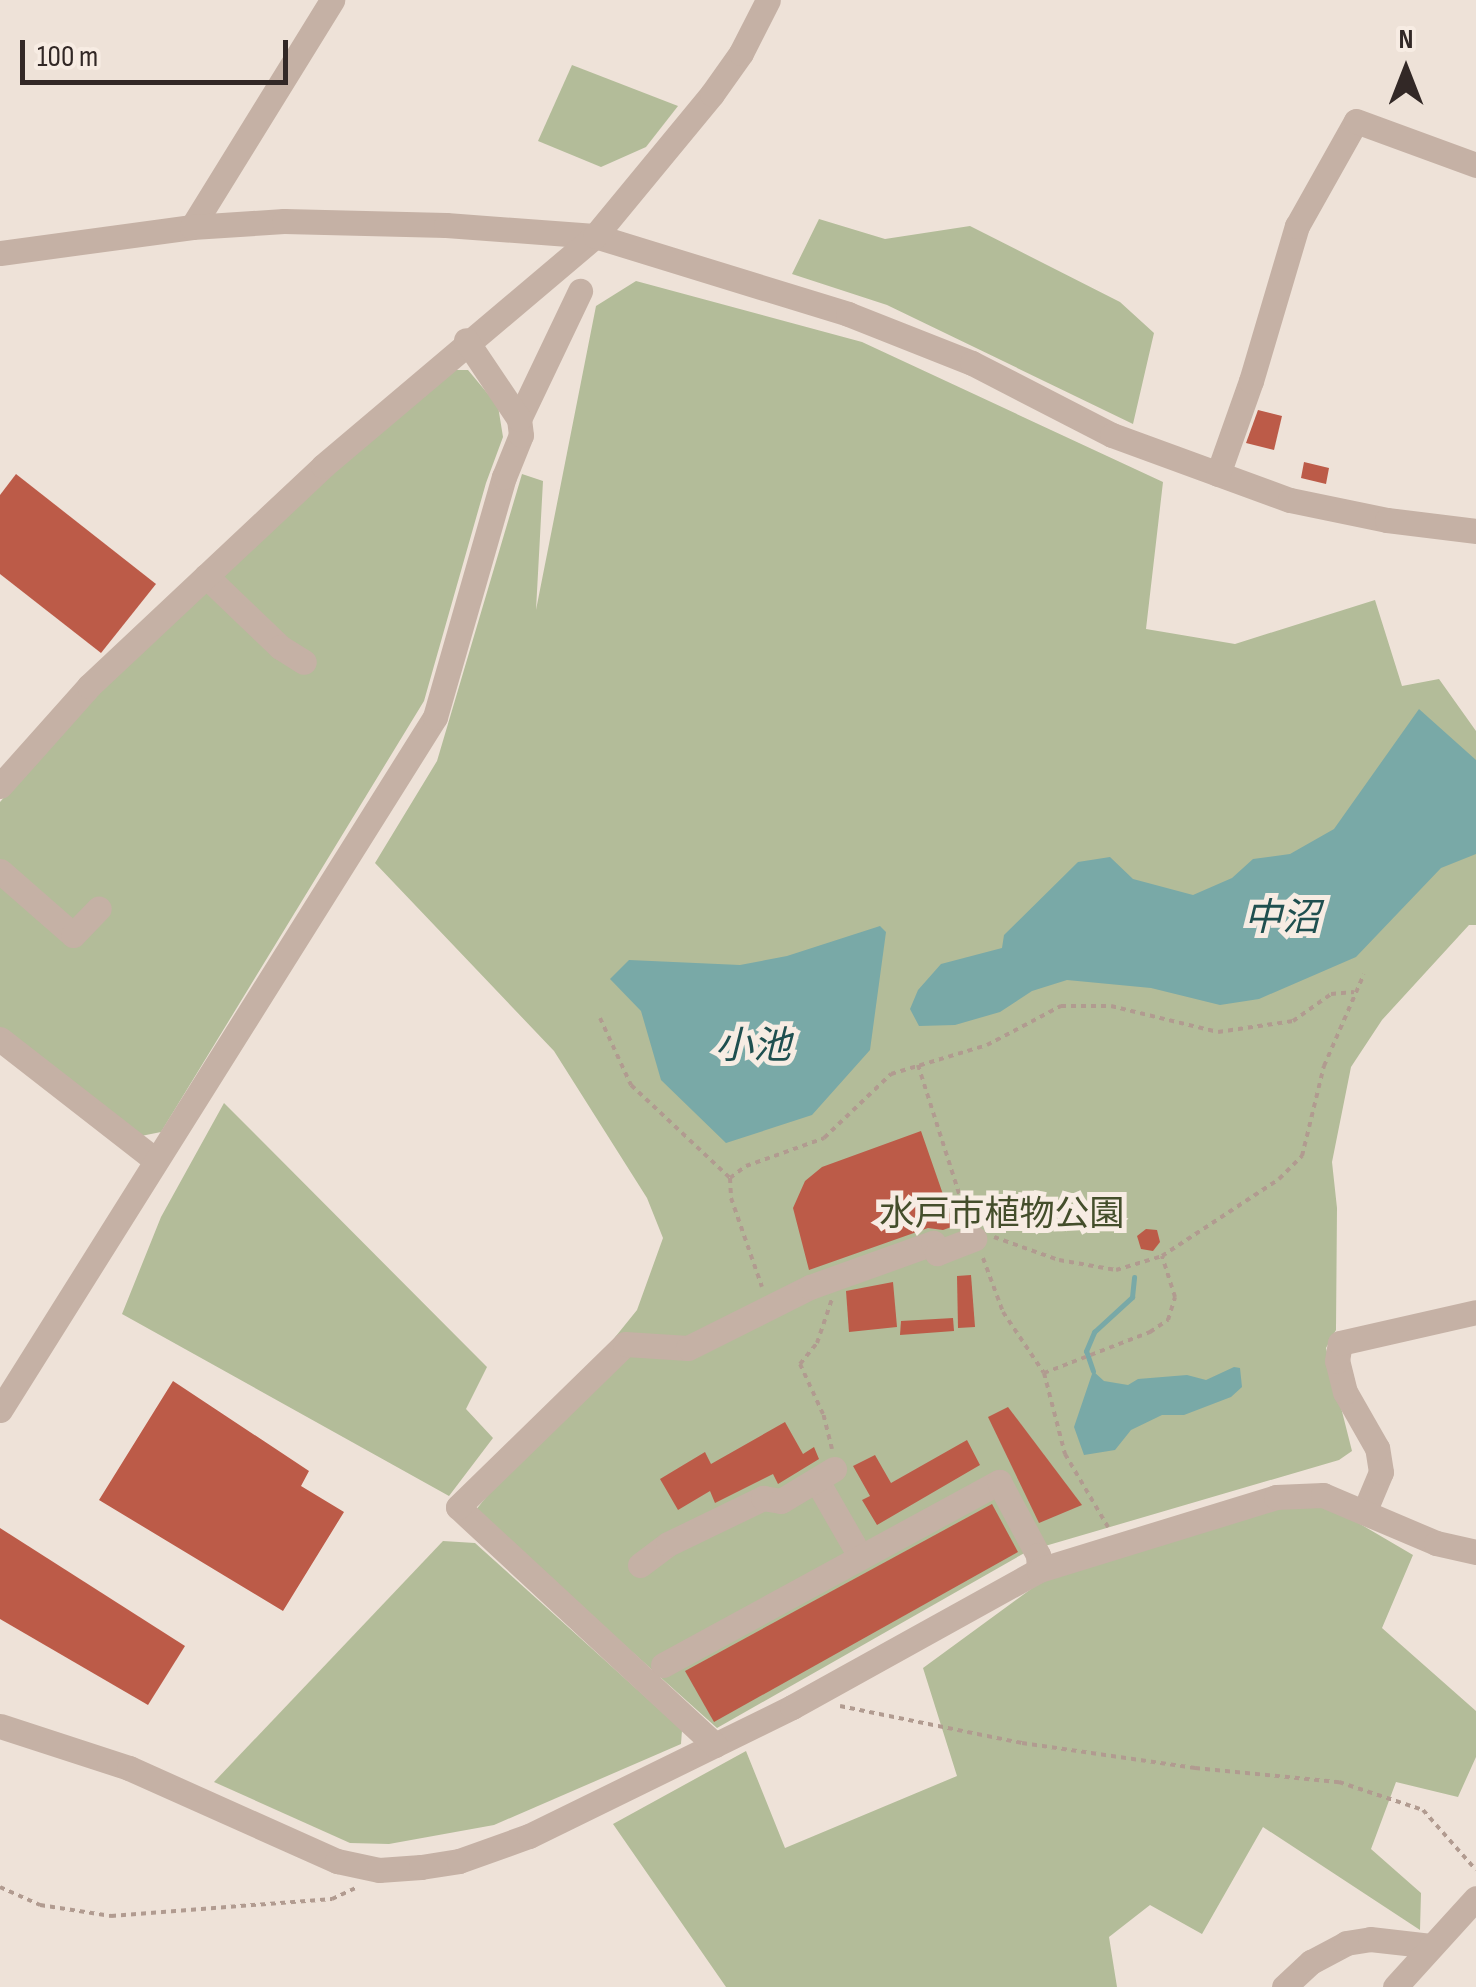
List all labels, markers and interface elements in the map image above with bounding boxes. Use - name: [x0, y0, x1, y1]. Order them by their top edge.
- scale bar: [25, 20, 292, 82]
- north arrow: [1356, 20, 1456, 120]
- text: N: [1399, 23, 1413, 56]
- text: 100 m: [37, 39, 98, 75]
- water label: 中沼: [1244, 896, 1320, 942]
- water label: 小池: [715, 1024, 791, 1070]
- park label: 水戸市植物公園: [880, 1194, 1124, 1236]

